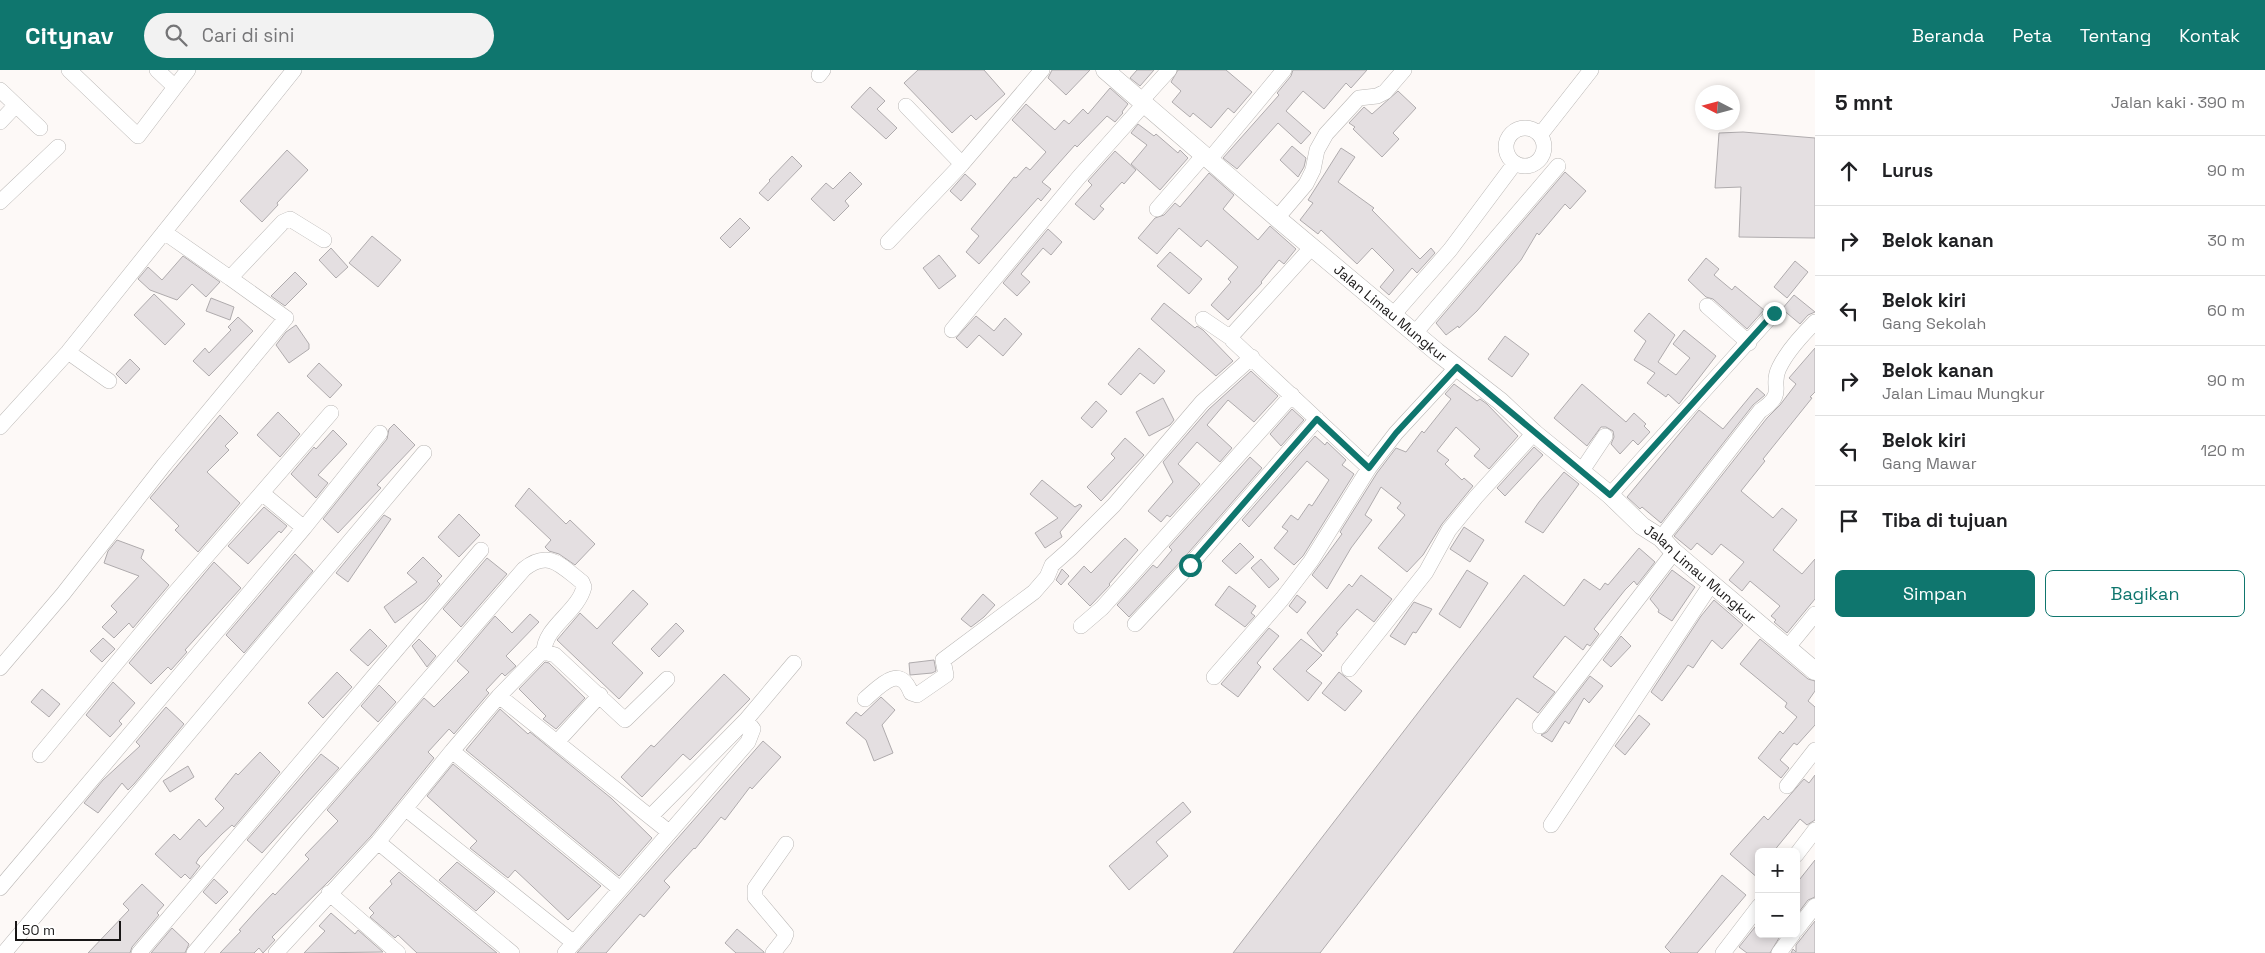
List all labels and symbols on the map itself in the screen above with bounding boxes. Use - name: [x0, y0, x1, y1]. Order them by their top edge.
- north arrow: [1695, 85, 1740, 130]
- street label: Jalan Limau Mungkur: [1330, 260, 1451, 366]
- route end: [1763, 302, 1786, 325]
- street label: Jalan Limau Mungkur: [1641, 520, 1760, 627]
- route start: [1179, 554, 1202, 577]
- scale bar: [15, 918, 121, 941]

